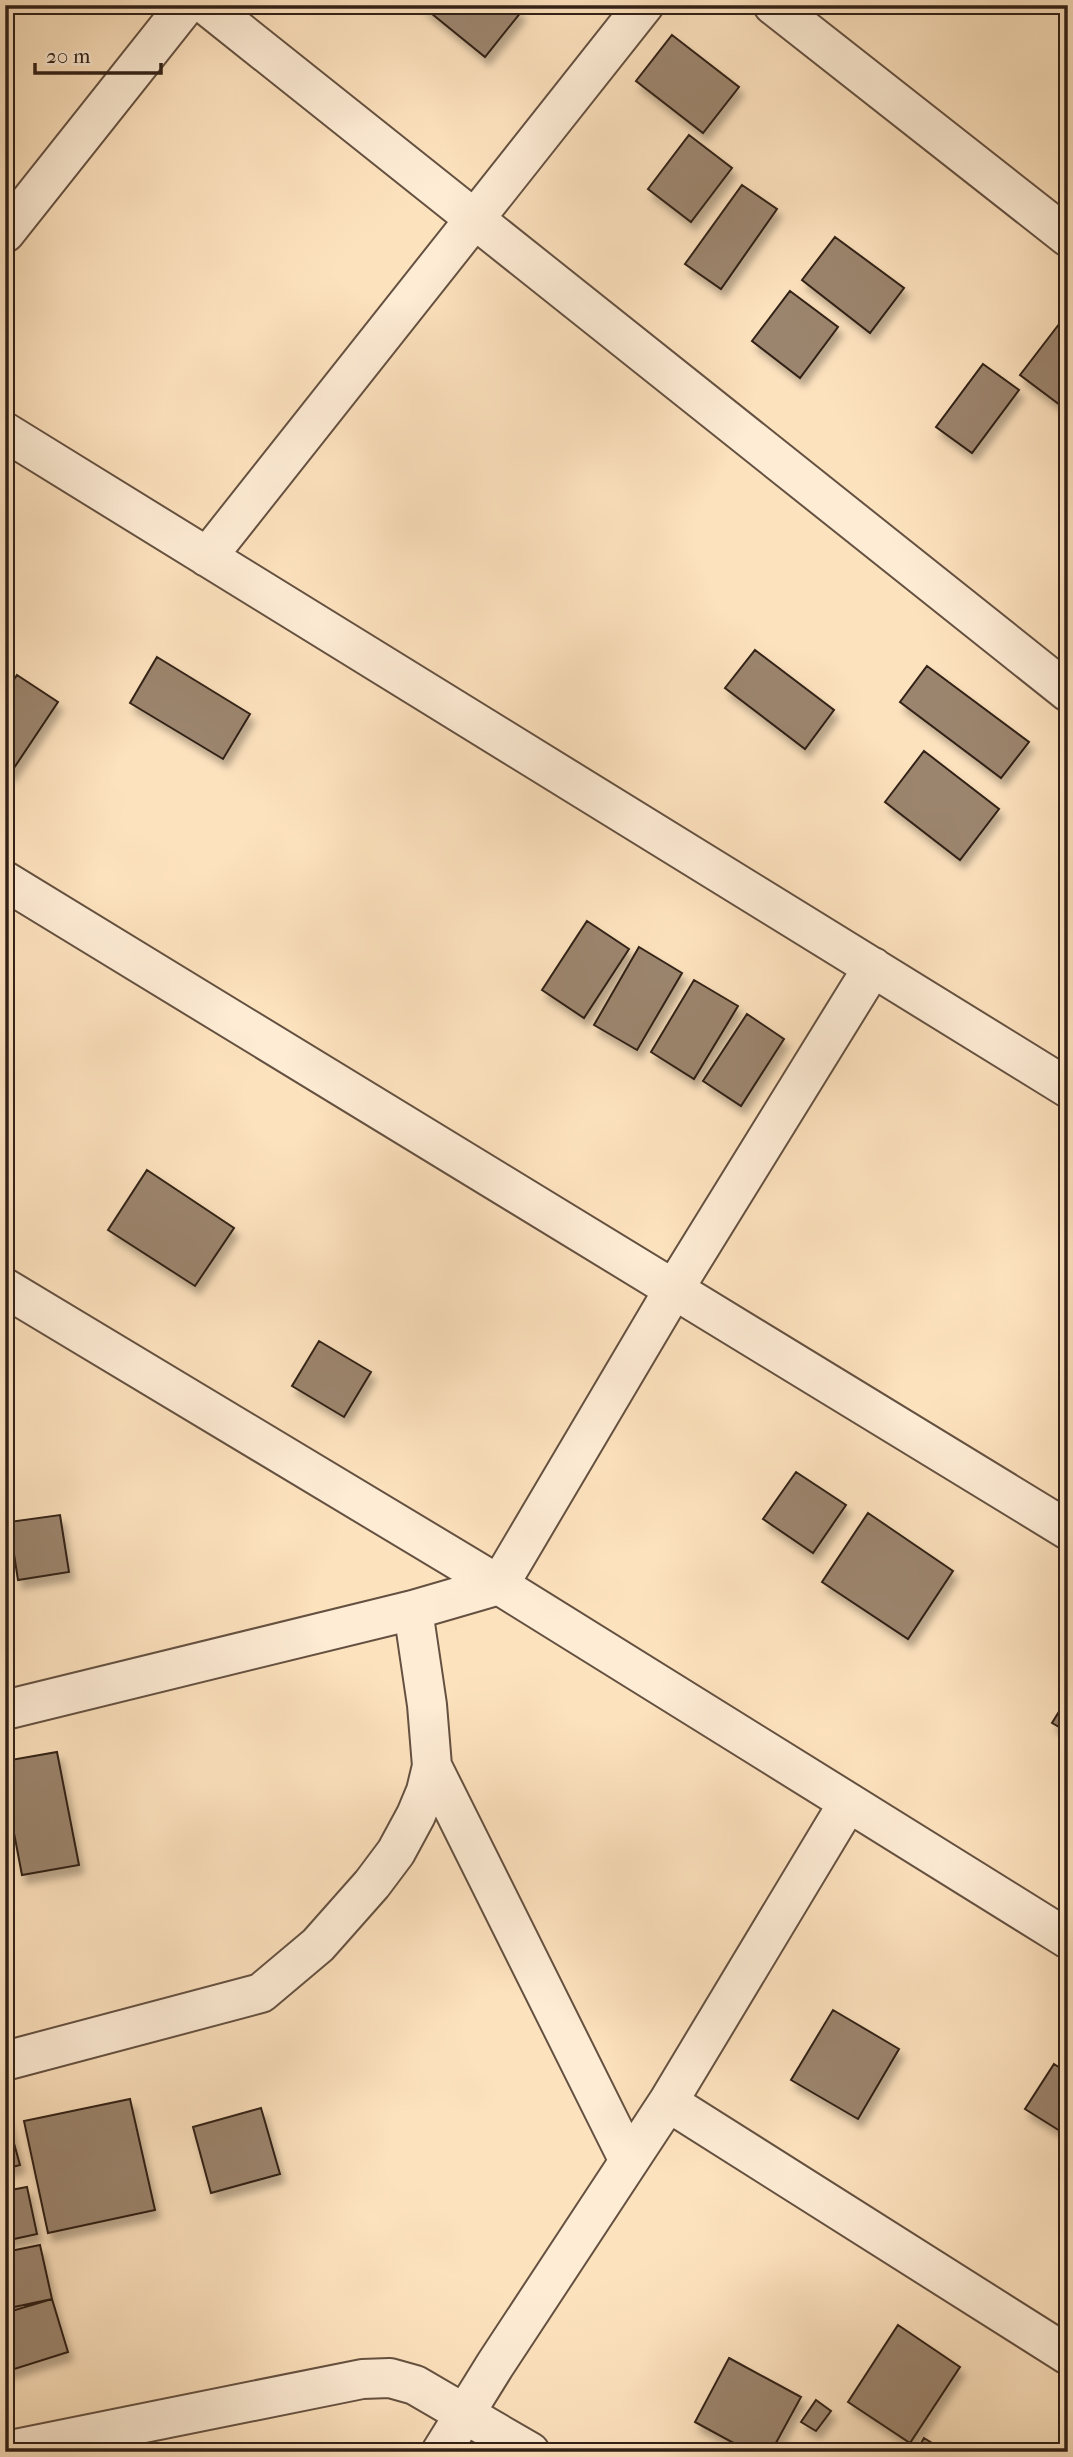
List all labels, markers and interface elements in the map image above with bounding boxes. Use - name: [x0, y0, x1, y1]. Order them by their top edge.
- scale bar: [35, 32, 161, 76]
- text: 20 m: [46, 44, 91, 68]

